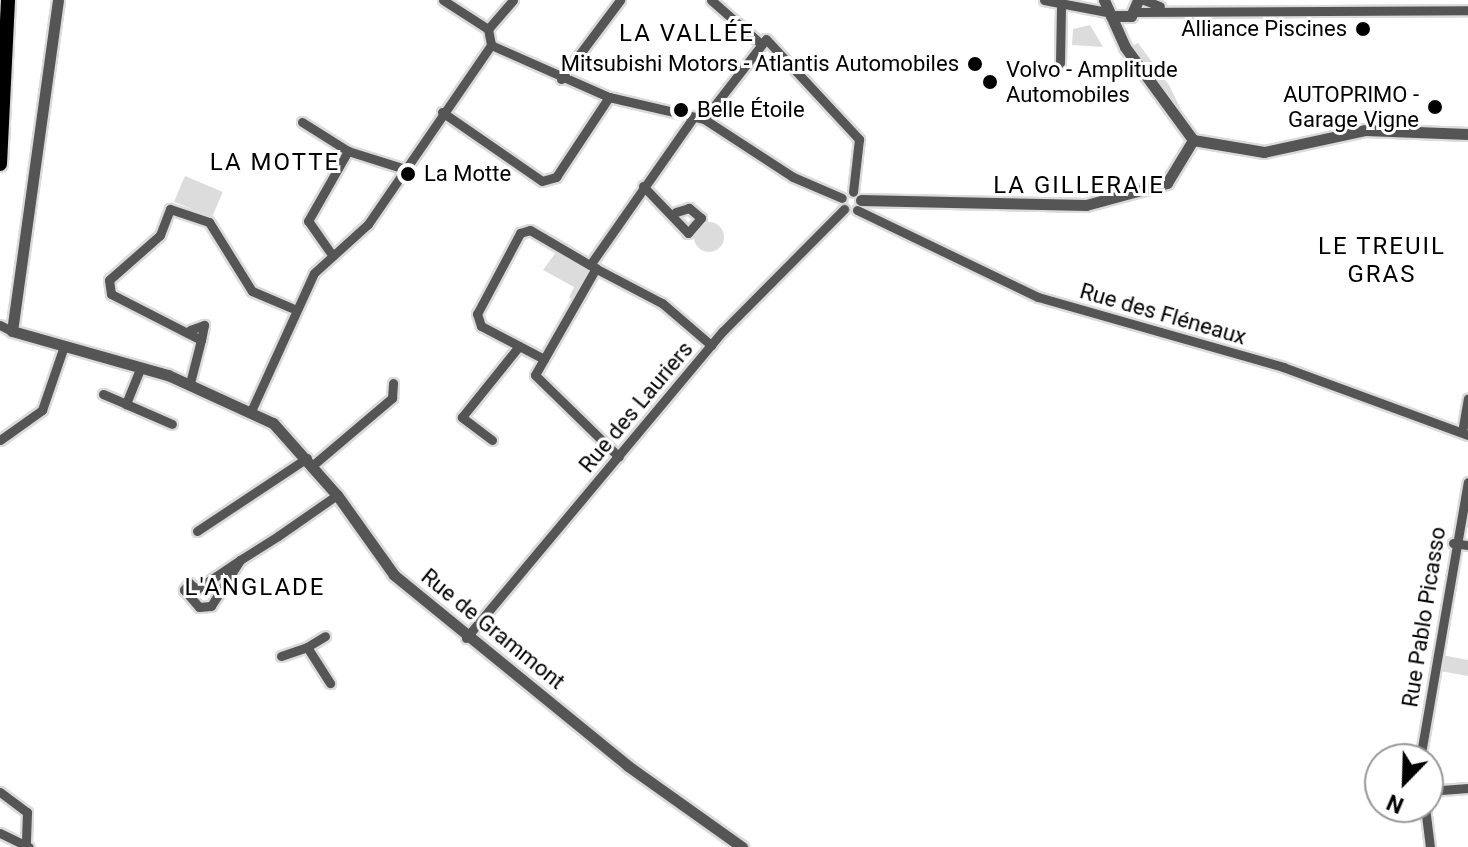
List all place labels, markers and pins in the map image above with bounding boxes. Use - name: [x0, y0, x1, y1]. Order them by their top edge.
- place label: Alliance Piscines: [1181, 16, 1347, 42]
- marker: Alliance Piscines: [1354, 20, 1372, 38]
- place label: Mitsubishi Motors - Atlantis Automobiles: [561, 51, 959, 77]
- marker: Mitsubishi Motors - Atlantis Automobiles: [966, 55, 984, 73]
- place label: Volvo - Amplitude Automobiles: [1006, 56, 1178, 108]
- marker: Volvo - Amplitude Automobiles: [981, 73, 999, 91]
- place label: AUTOPRIMO - Garage Vigne: [1283, 81, 1419, 132]
- place label: Belle Étoile: [697, 97, 805, 123]
- marker: AUTOPRIMO - Garage Vigne: [1426, 98, 1444, 116]
- marker: Belle Étoile: [672, 101, 690, 119]
- place label: La Motte: [424, 161, 511, 187]
- marker: La Motte: [399, 165, 417, 183]

